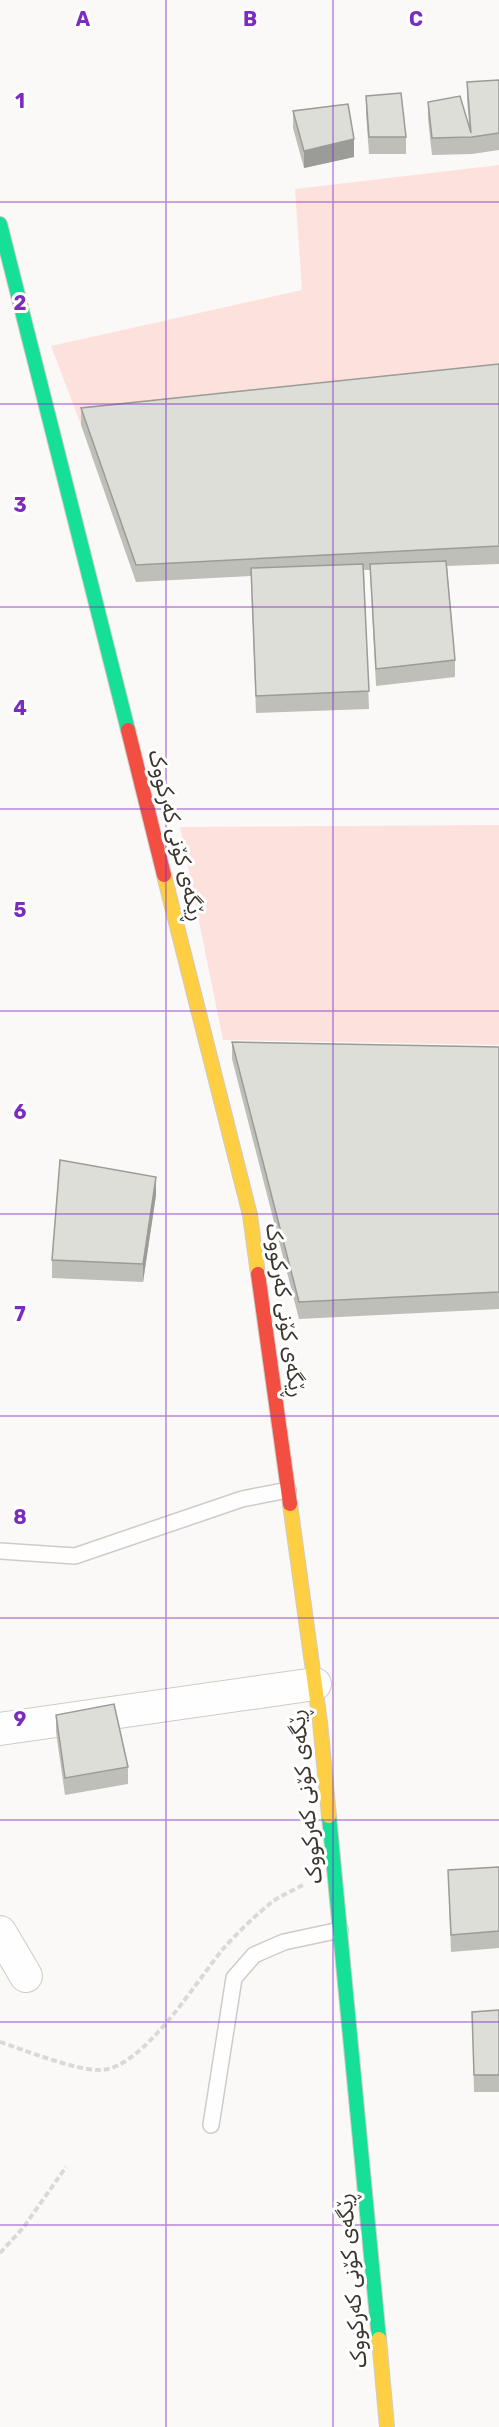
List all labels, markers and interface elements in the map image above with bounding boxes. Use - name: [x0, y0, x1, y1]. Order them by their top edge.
- text: A: [76, 7, 91, 31]
- text: B: [243, 7, 257, 31]
- text: C: [409, 7, 423, 31]
- text: 1: [15, 89, 25, 113]
- text: 2: [14, 291, 27, 315]
- text: 3: [13, 493, 27, 517]
- text: 4: [13, 696, 27, 720]
- street label: ڕێگەی کۆنی کەرکووک: [138, 746, 210, 925]
- text: 5: [14, 898, 27, 922]
- text: 6: [13, 1100, 27, 1124]
- street label: ڕێگەی کۆنی کەرکووک: [255, 1221, 310, 1400]
- text: 7: [14, 1302, 26, 1326]
- text: 8: [13, 1505, 27, 1529]
- text: 9: [14, 1707, 27, 1731]
- street label: ڕێگەی کۆنی کەرکووک: [284, 1708, 333, 1886]
- street label: ڕێگەی کۆنی کەرکووک: [331, 2192, 377, 2370]

